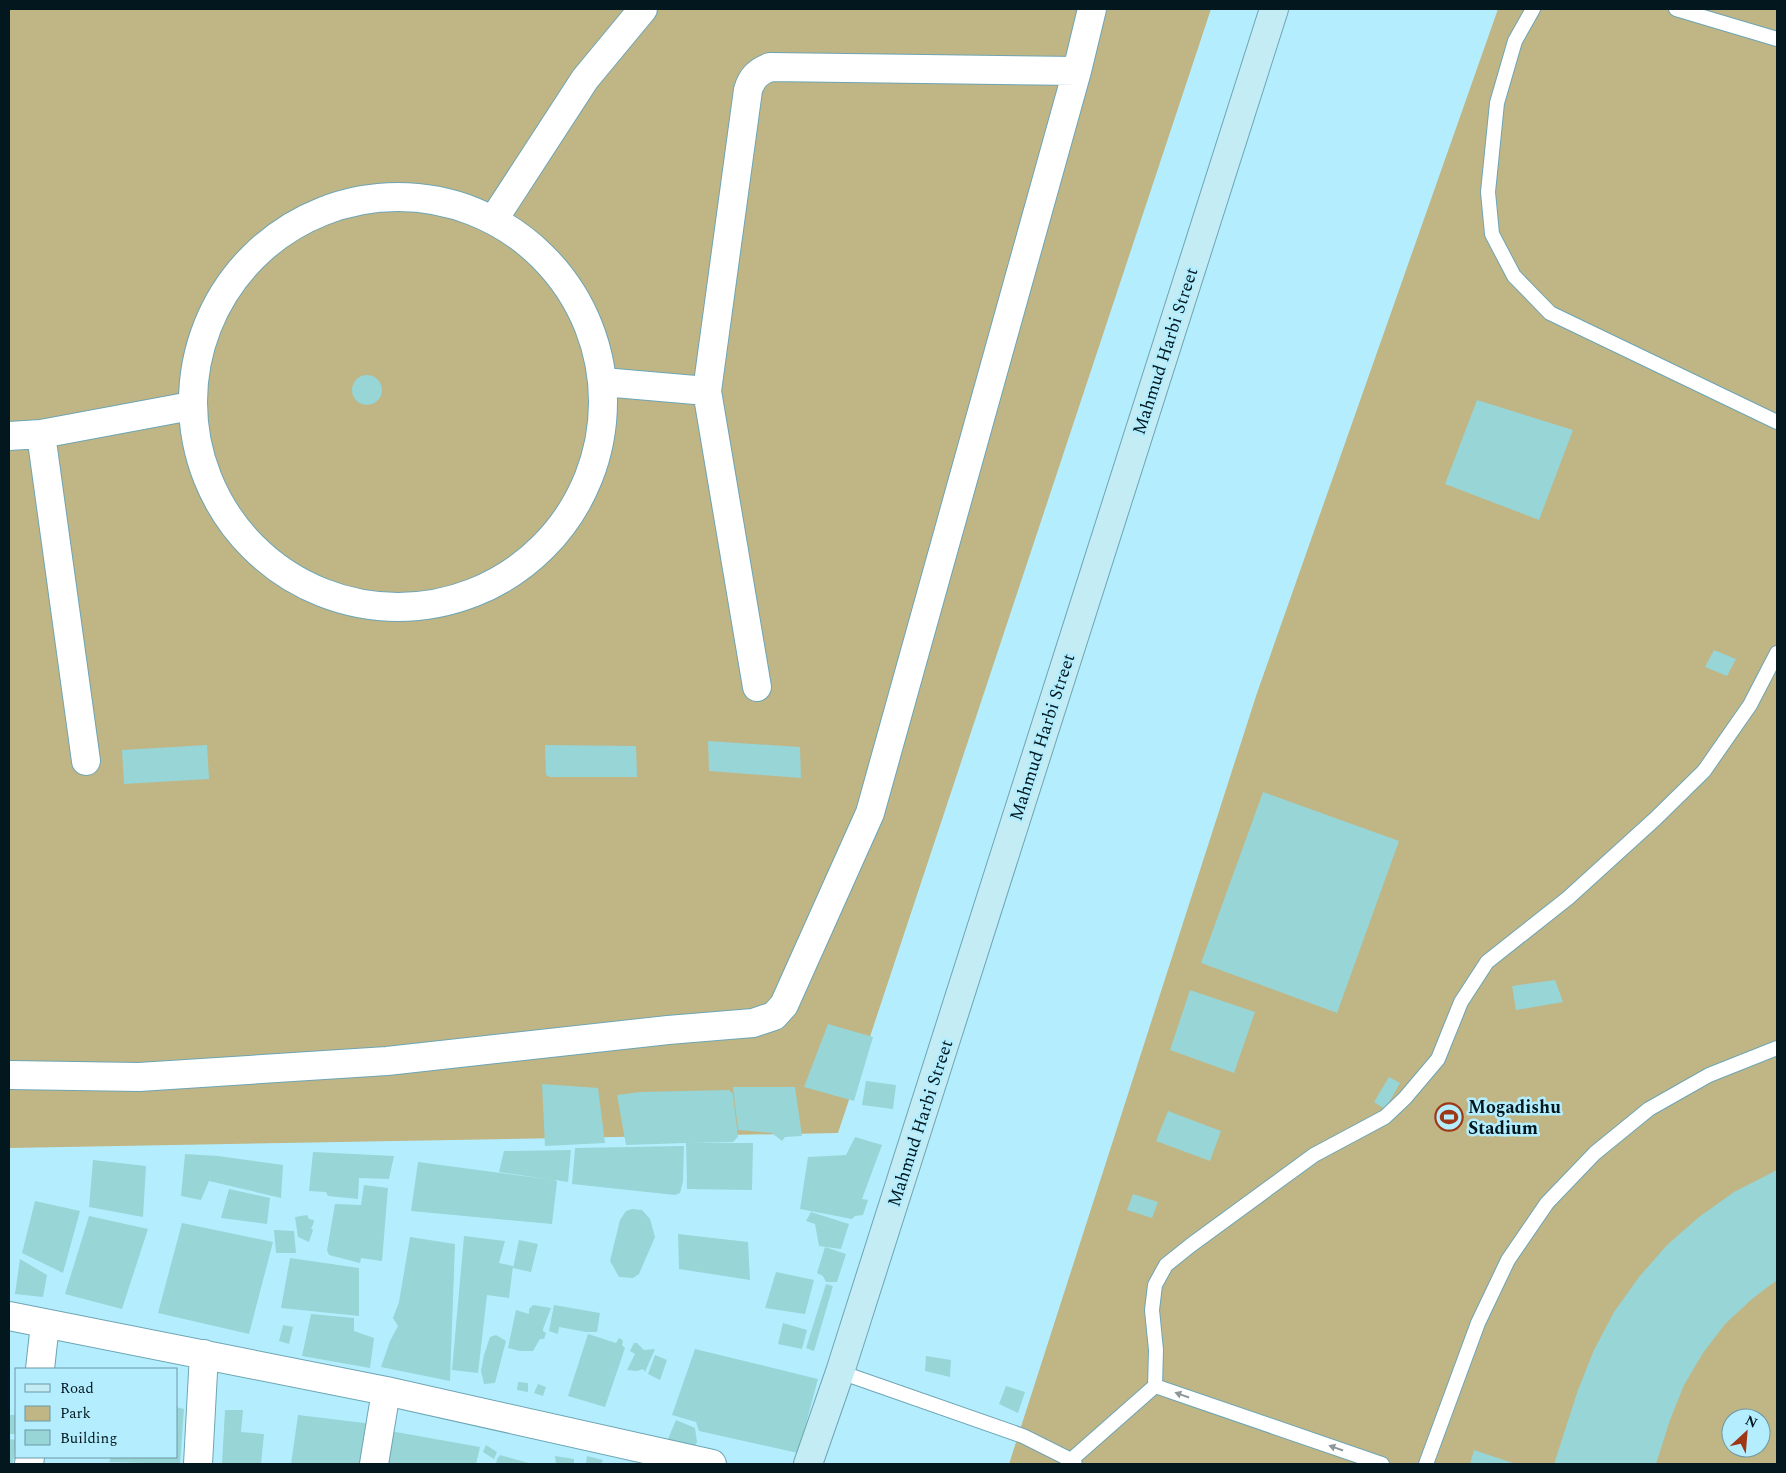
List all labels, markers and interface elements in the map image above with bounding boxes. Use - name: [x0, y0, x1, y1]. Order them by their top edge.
- street label: Mahmud Harbi Street: [1126, 264, 1205, 438]
- street label: Mahmud Harbi Street: [1003, 650, 1082, 824]
- street label: Mahmud Harbi Street: [881, 1036, 960, 1210]
- place label: Mogadishu Stadium: [1468, 1094, 1561, 1142]
- sports icon: Mogadishu Stadium: [1434, 1102, 1464, 1132]
- legend: [15, 1368, 178, 1458]
- text: Road: [60, 1377, 94, 1400]
- one-way arrow: [1175, 1391, 1190, 1399]
- text: Park: [60, 1402, 91, 1425]
- north arrow: [1721, 1408, 1771, 1458]
- text: N: [1742, 1410, 1761, 1434]
- text: Building: [60, 1427, 117, 1450]
- one-way arrow: [1328, 1444, 1343, 1452]

